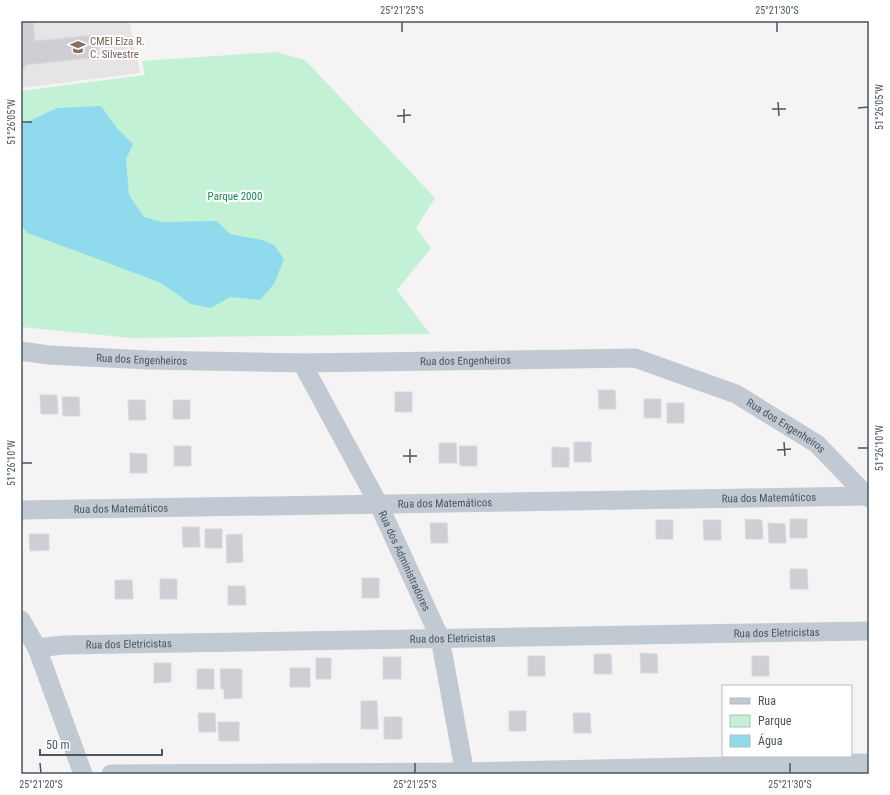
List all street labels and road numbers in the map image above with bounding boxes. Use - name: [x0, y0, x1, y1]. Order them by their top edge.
- street label: Rua dos Engenheiros: [96, 351, 187, 367]
- street label: Rua dos Engenheiros: [420, 353, 511, 368]
- street label: Rua dos Engenheiros: [744, 396, 828, 455]
- street label: Rua dos Matemáticos: [722, 490, 816, 505]
- street label: Rua dos Matemáticos: [398, 496, 492, 510]
- street label: Rua dos Matemáticos: [74, 501, 168, 516]
- street label: Rua dos Administradores: [376, 509, 433, 613]
- street label: Rua dos Eletricistas: [734, 625, 820, 640]
- street label: Rua dos Eletricistas: [410, 631, 496, 645]
- street label: Rua dos Eletricistas: [86, 637, 172, 651]

